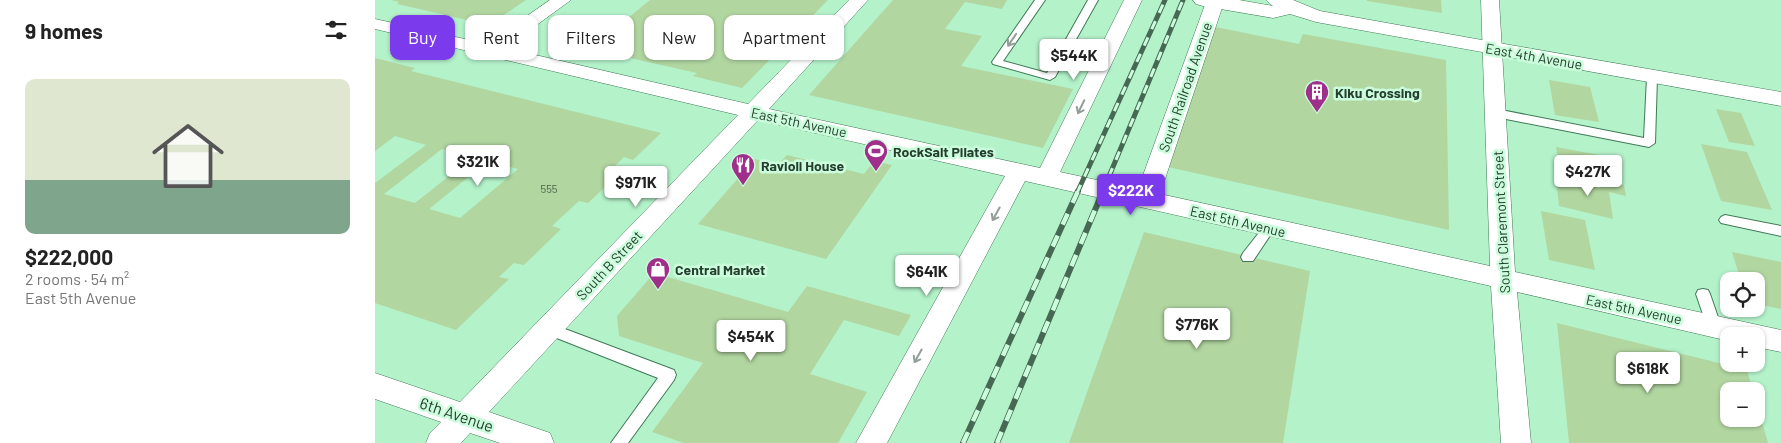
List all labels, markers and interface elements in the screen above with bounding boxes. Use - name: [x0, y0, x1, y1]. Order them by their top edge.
- chip: Buy: [390, 15, 455, 60]
- chip: Rent: [465, 15, 538, 60]
- chip: Filters: [548, 15, 634, 60]
- chip: New: [644, 15, 714, 60]
- chip: Apartment: [724, 15, 844, 60]
- icon: filters: [322, 16, 350, 44]
- text: 9 homes: [25, 18, 103, 43]
- street label: South Railroad Avenue: [1155, 20, 1215, 154]
- one-way arrow: [1007, 33, 1017, 47]
- pin: $544K: [1039, 38, 1109, 81]
- street label: East 4th Avenue: [1484, 39, 1584, 73]
- text: $544K: [1050, 45, 1098, 64]
- building icon: Kiku Crossing: [1304, 79, 1330, 113]
- place label: Kiku Crossing: [1335, 84, 1420, 101]
- one-way arrow: [1076, 99, 1086, 114]
- street label: East 5th Avenue: [750, 104, 848, 140]
- icon: home: [143, 111, 233, 201]
- sports icon: RockSalt Pilates: [863, 138, 889, 172]
- place label: RockSalt Pilates: [893, 143, 994, 160]
- pin: $321K: [443, 144, 513, 187]
- street label: South Claremont Street: [1489, 150, 1513, 294]
- text: $321K: [457, 151, 499, 170]
- restaurant icon: Ravioli House: [730, 152, 756, 186]
- pin: $427K: [1553, 154, 1623, 197]
- place label: Ravioli House: [761, 157, 844, 174]
- text: $427K: [1565, 161, 1611, 180]
- pin: $971K: [601, 166, 671, 208]
- text: $971K: [615, 172, 657, 191]
- pin: $222K: [1096, 174, 1166, 216]
- text: $222K: [1108, 180, 1154, 199]
- house number: 555: [541, 182, 558, 195]
- street label: East 5th Avenue: [1189, 202, 1287, 240]
- one-way arrow: [990, 206, 1000, 220]
- street label: South B Street: [573, 227, 645, 303]
- text: $222,000: [25, 244, 113, 269]
- pin: $641K: [892, 254, 962, 297]
- shop icon: Central Market: [645, 256, 671, 290]
- place label: Central Market: [675, 261, 765, 278]
- text: $641K: [906, 261, 948, 280]
- text: 2 rooms · 54 m²: [25, 269, 129, 288]
- map controls: [1720, 272, 1765, 427]
- button: locate: [1720, 272, 1765, 317]
- text: East 5th Avenue: [25, 288, 136, 307]
- street label: East 5th Avenue: [1585, 291, 1683, 327]
- pin: $776K: [1162, 308, 1232, 350]
- text: $776K: [1175, 314, 1219, 333]
- pin: $454K: [716, 320, 786, 362]
- text: $454K: [727, 326, 775, 345]
- button: +: [1720, 327, 1765, 372]
- one-way arrow: [913, 349, 923, 364]
- pin: $618K: [1613, 352, 1683, 394]
- text: $618K: [1627, 358, 1669, 377]
- button: −: [1720, 382, 1765, 427]
- street label: 6th Avenue: [418, 393, 496, 435]

